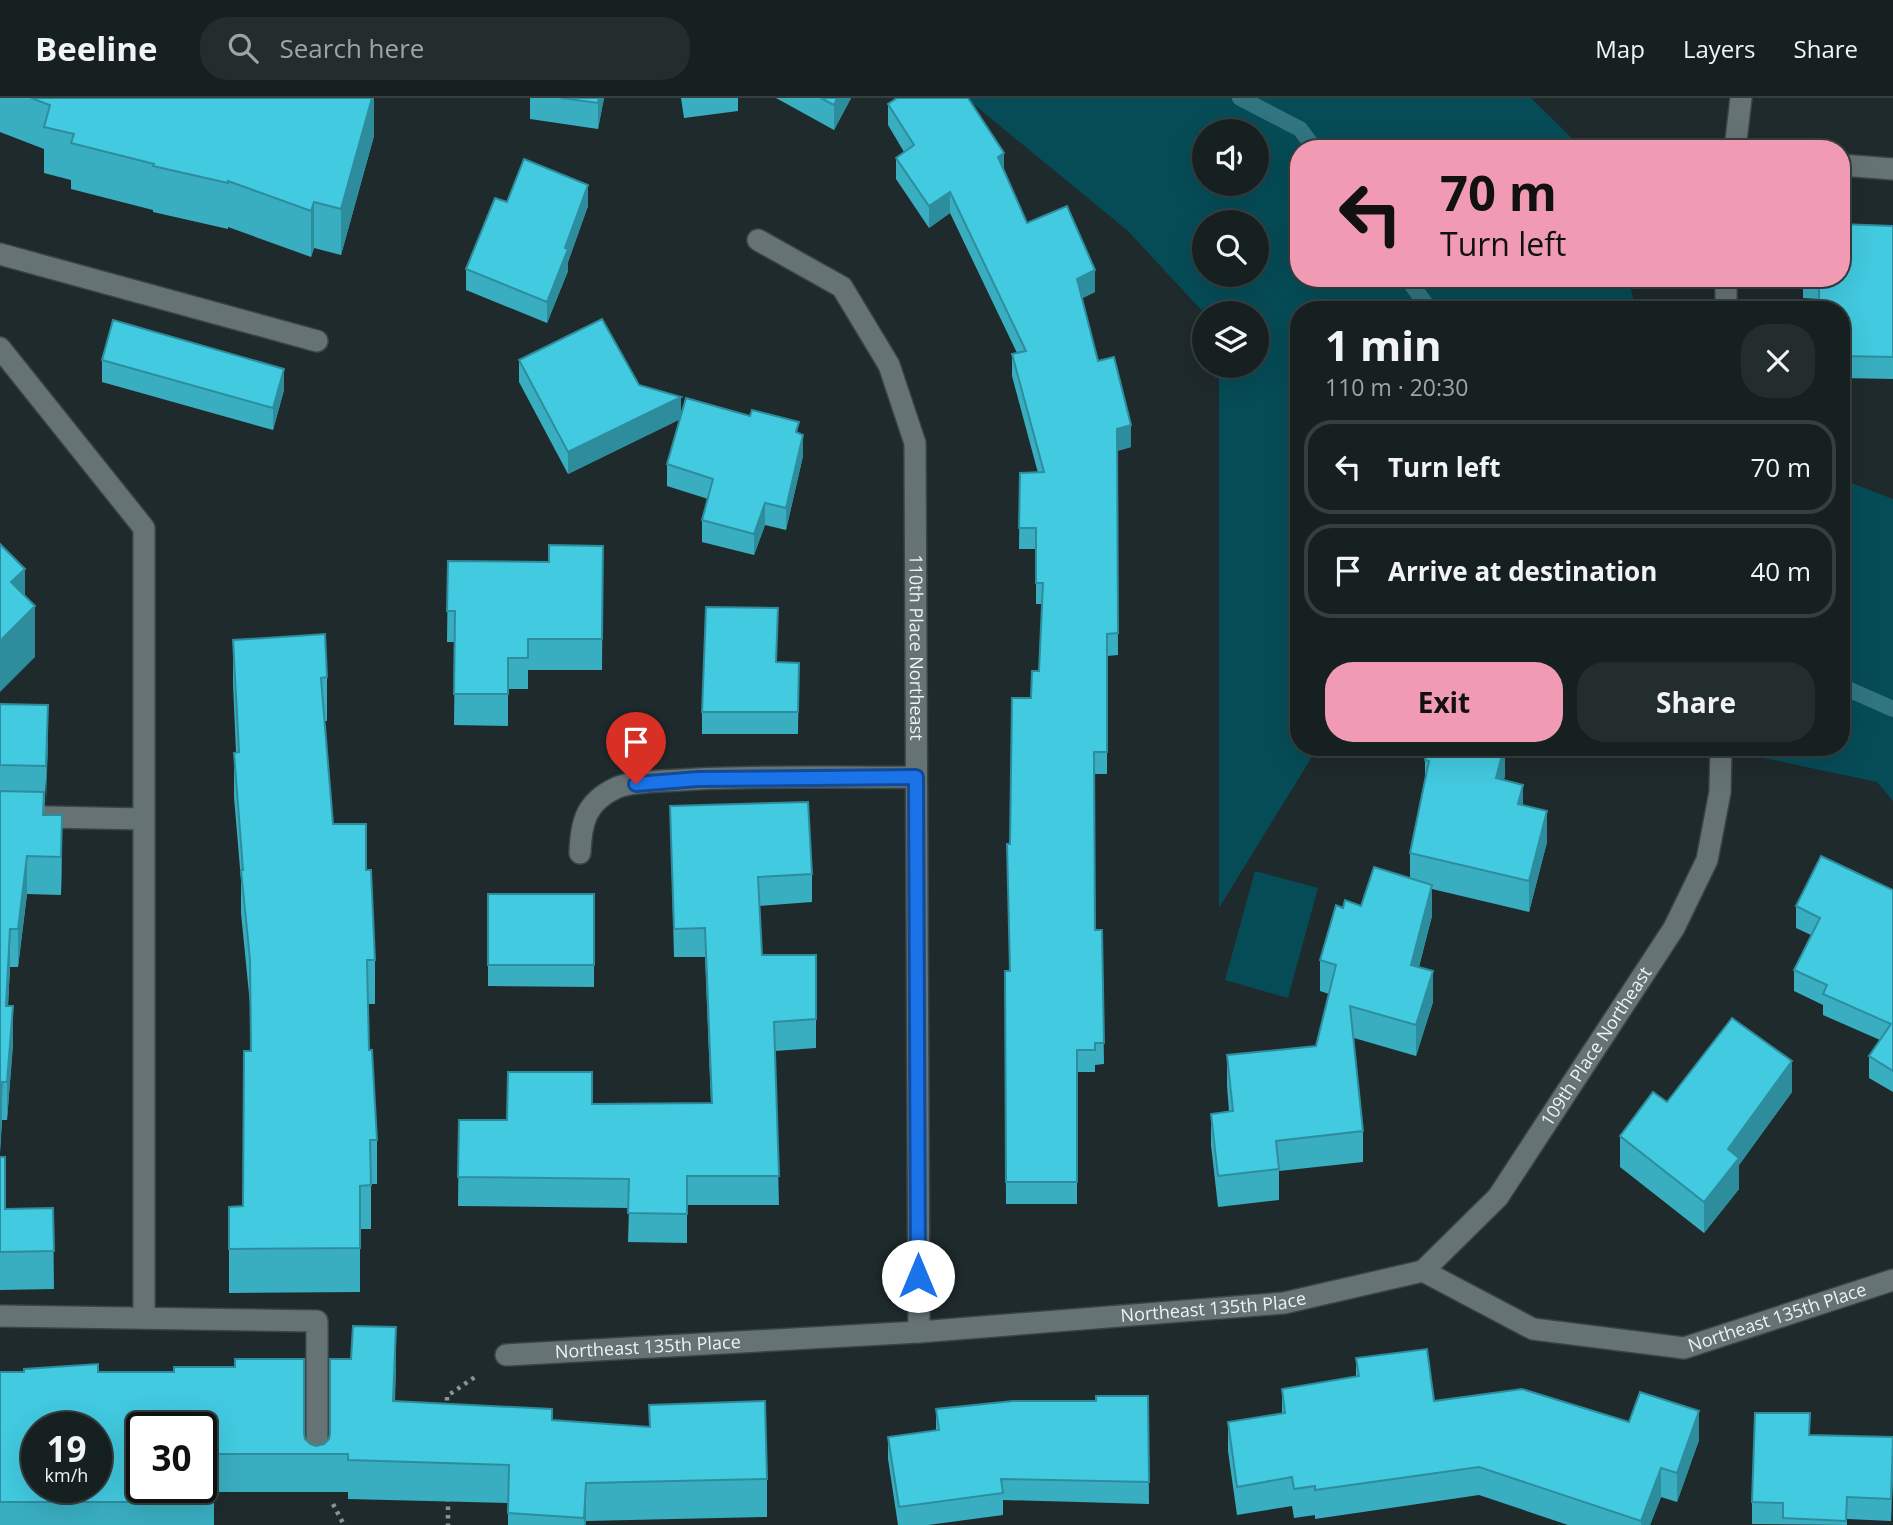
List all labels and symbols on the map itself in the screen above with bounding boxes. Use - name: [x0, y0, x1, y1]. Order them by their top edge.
- street label: 110th Place Northeast: [905, 554, 929, 741]
- pin: [606, 712, 666, 784]
- street label: 109th Place Northeast: [1535, 962, 1657, 1131]
- position arrow: [881, 1239, 955, 1313]
- street label: Northeast 135th Place: [1685, 1277, 1869, 1357]
- street label: Northeast 135th Place: [1120, 1285, 1308, 1327]
- street label: Northeast 135th Place: [554, 1329, 741, 1363]
- speed limit sign: 30: [126, 1412, 217, 1503]

